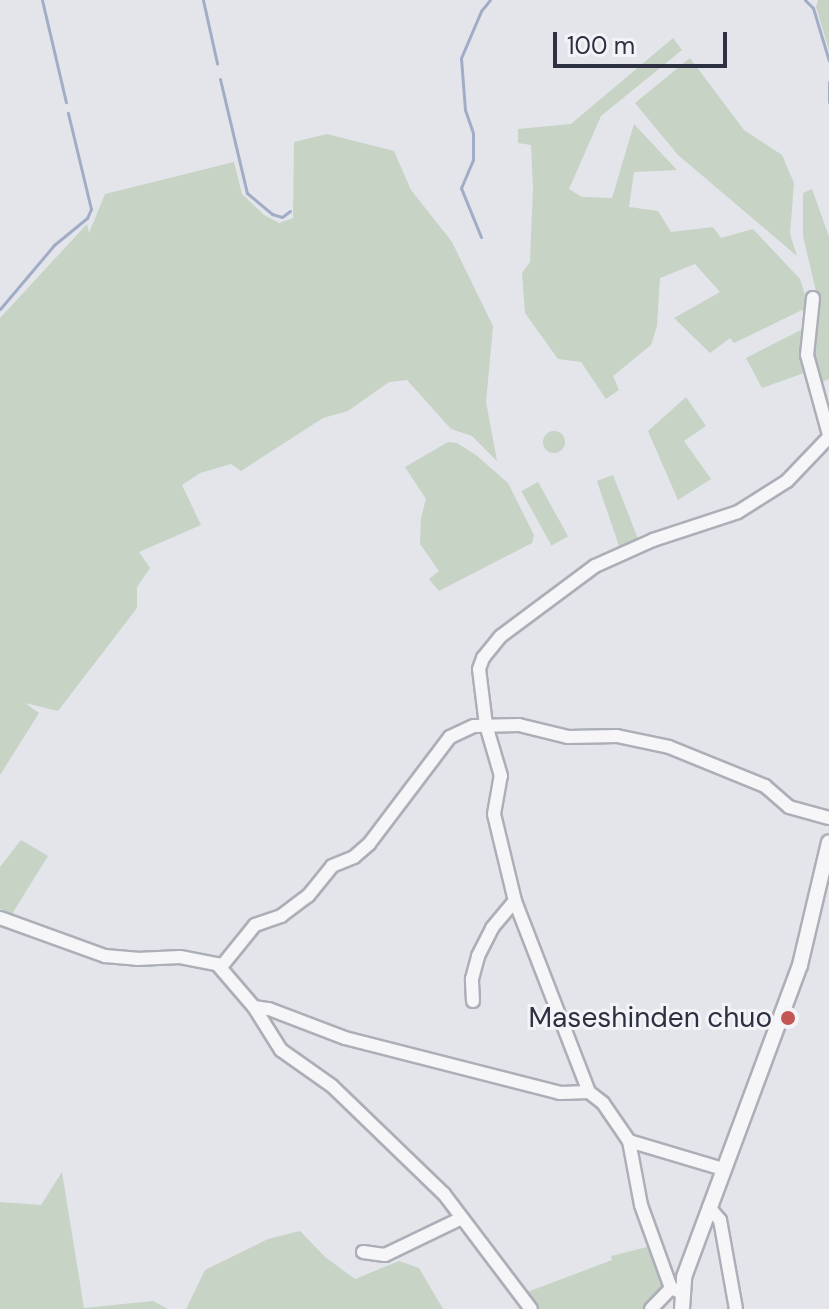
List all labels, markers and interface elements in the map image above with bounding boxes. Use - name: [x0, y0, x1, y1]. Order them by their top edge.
- scale bar: [557, 16, 731, 66]
- text: 100 m: [567, 30, 635, 61]
- place label: Maseshinden chuo: [529, 1001, 772, 1035]
- marker: Maseshinden chuo: [779, 1009, 797, 1027]

